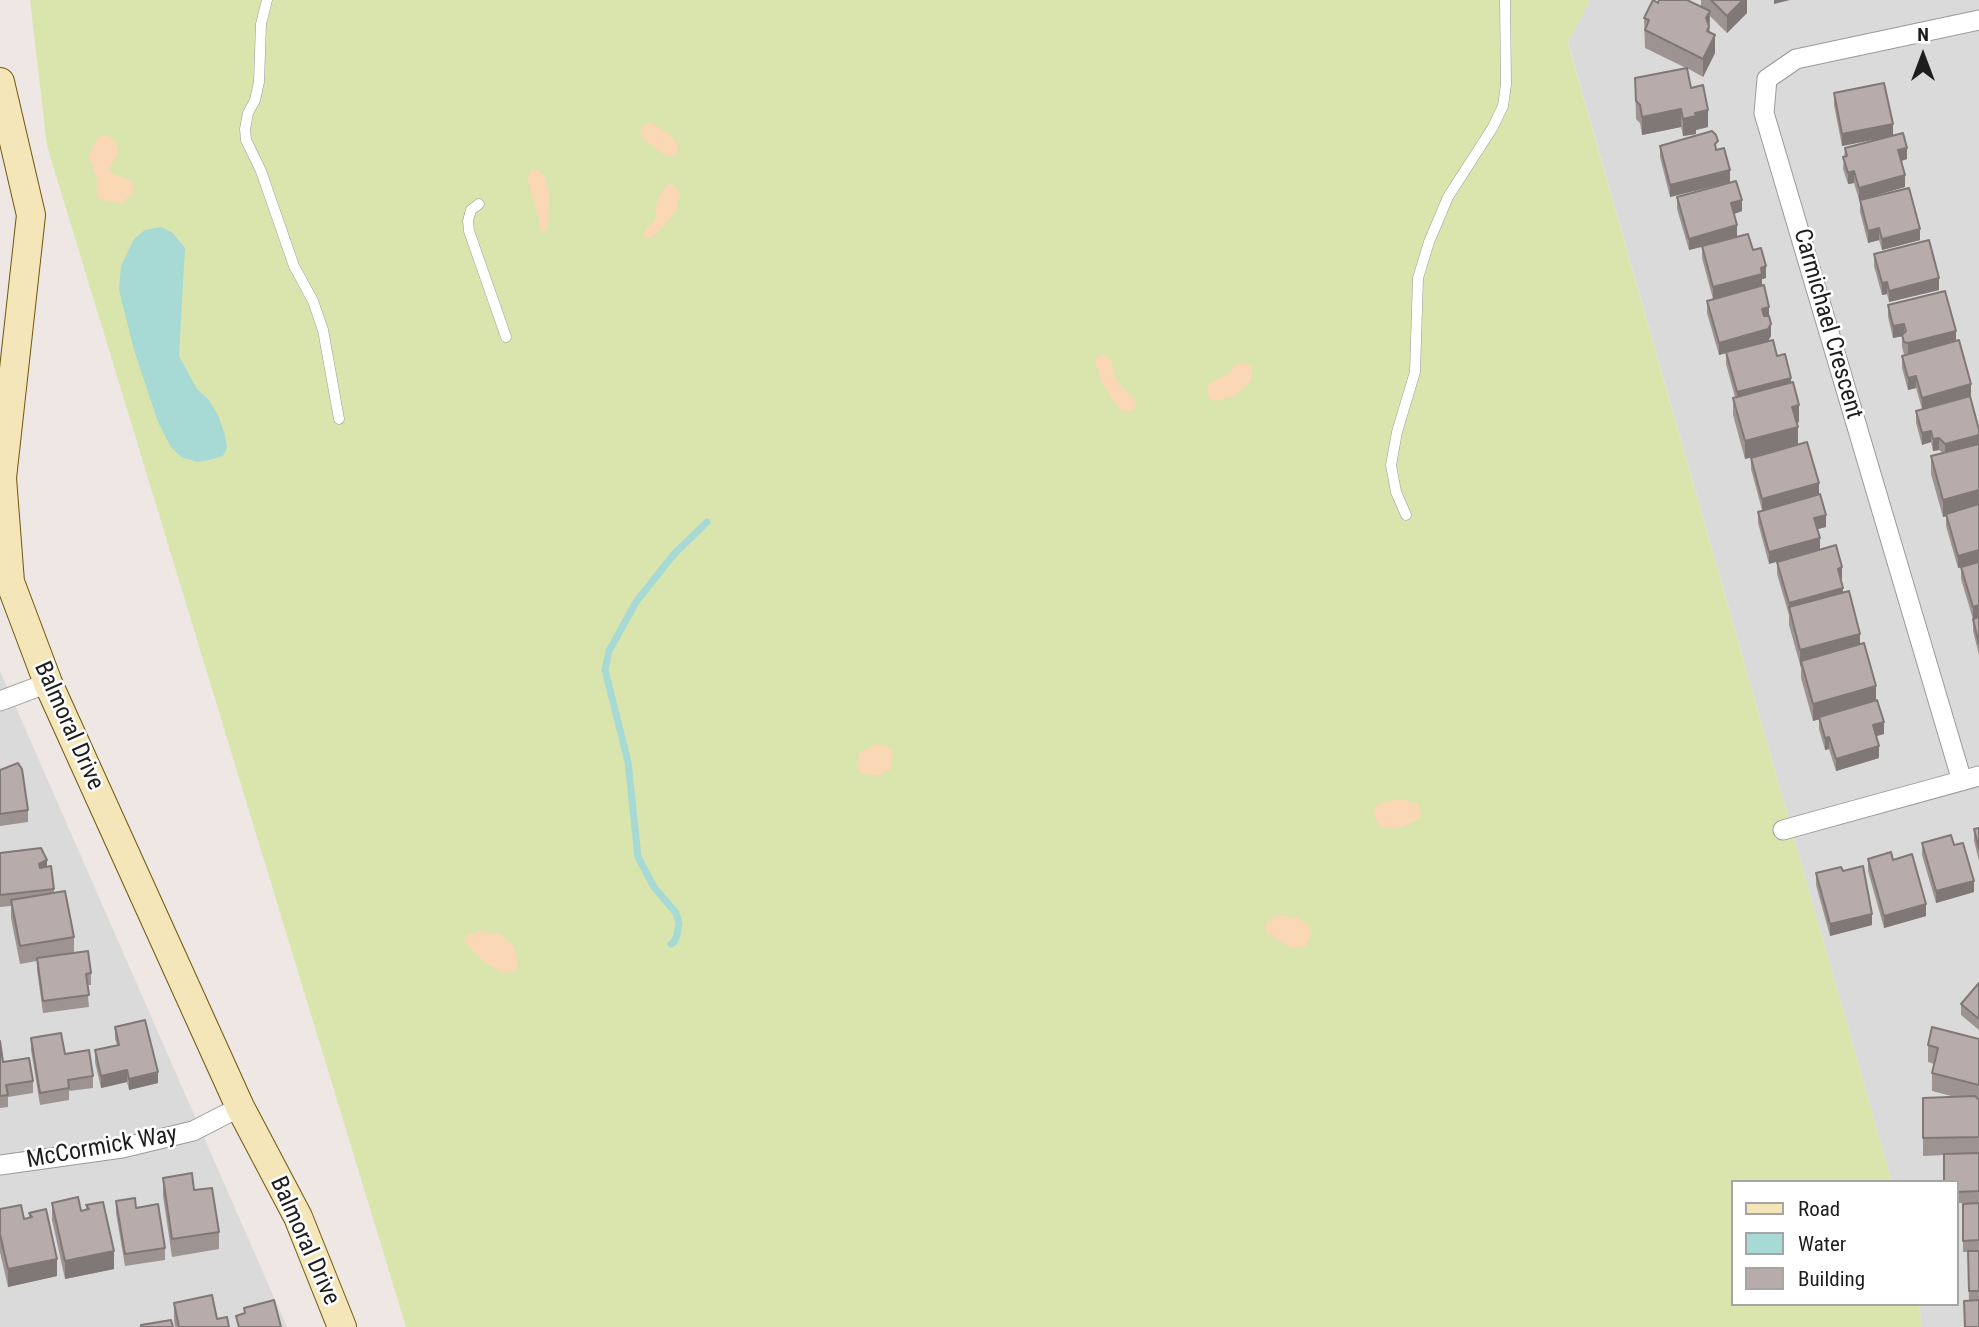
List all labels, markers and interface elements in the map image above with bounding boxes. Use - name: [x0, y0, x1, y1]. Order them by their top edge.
- north arrow: [1888, 21, 1958, 91]
- text: N: [1917, 23, 1929, 46]
- street label: Carmichael Crescent: [1786, 226, 1868, 422]
- street label: Balmoral Drive: [27, 657, 109, 795]
- street label: McCormick Way: [24, 1121, 180, 1175]
- street label: Balmoral Drive: [263, 1172, 345, 1310]
- legend: [1730, 1180, 1958, 1306]
- text: Road: [1798, 1197, 1840, 1221]
- text: Water: [1798, 1232, 1846, 1256]
- text: Building: [1798, 1267, 1865, 1291]

